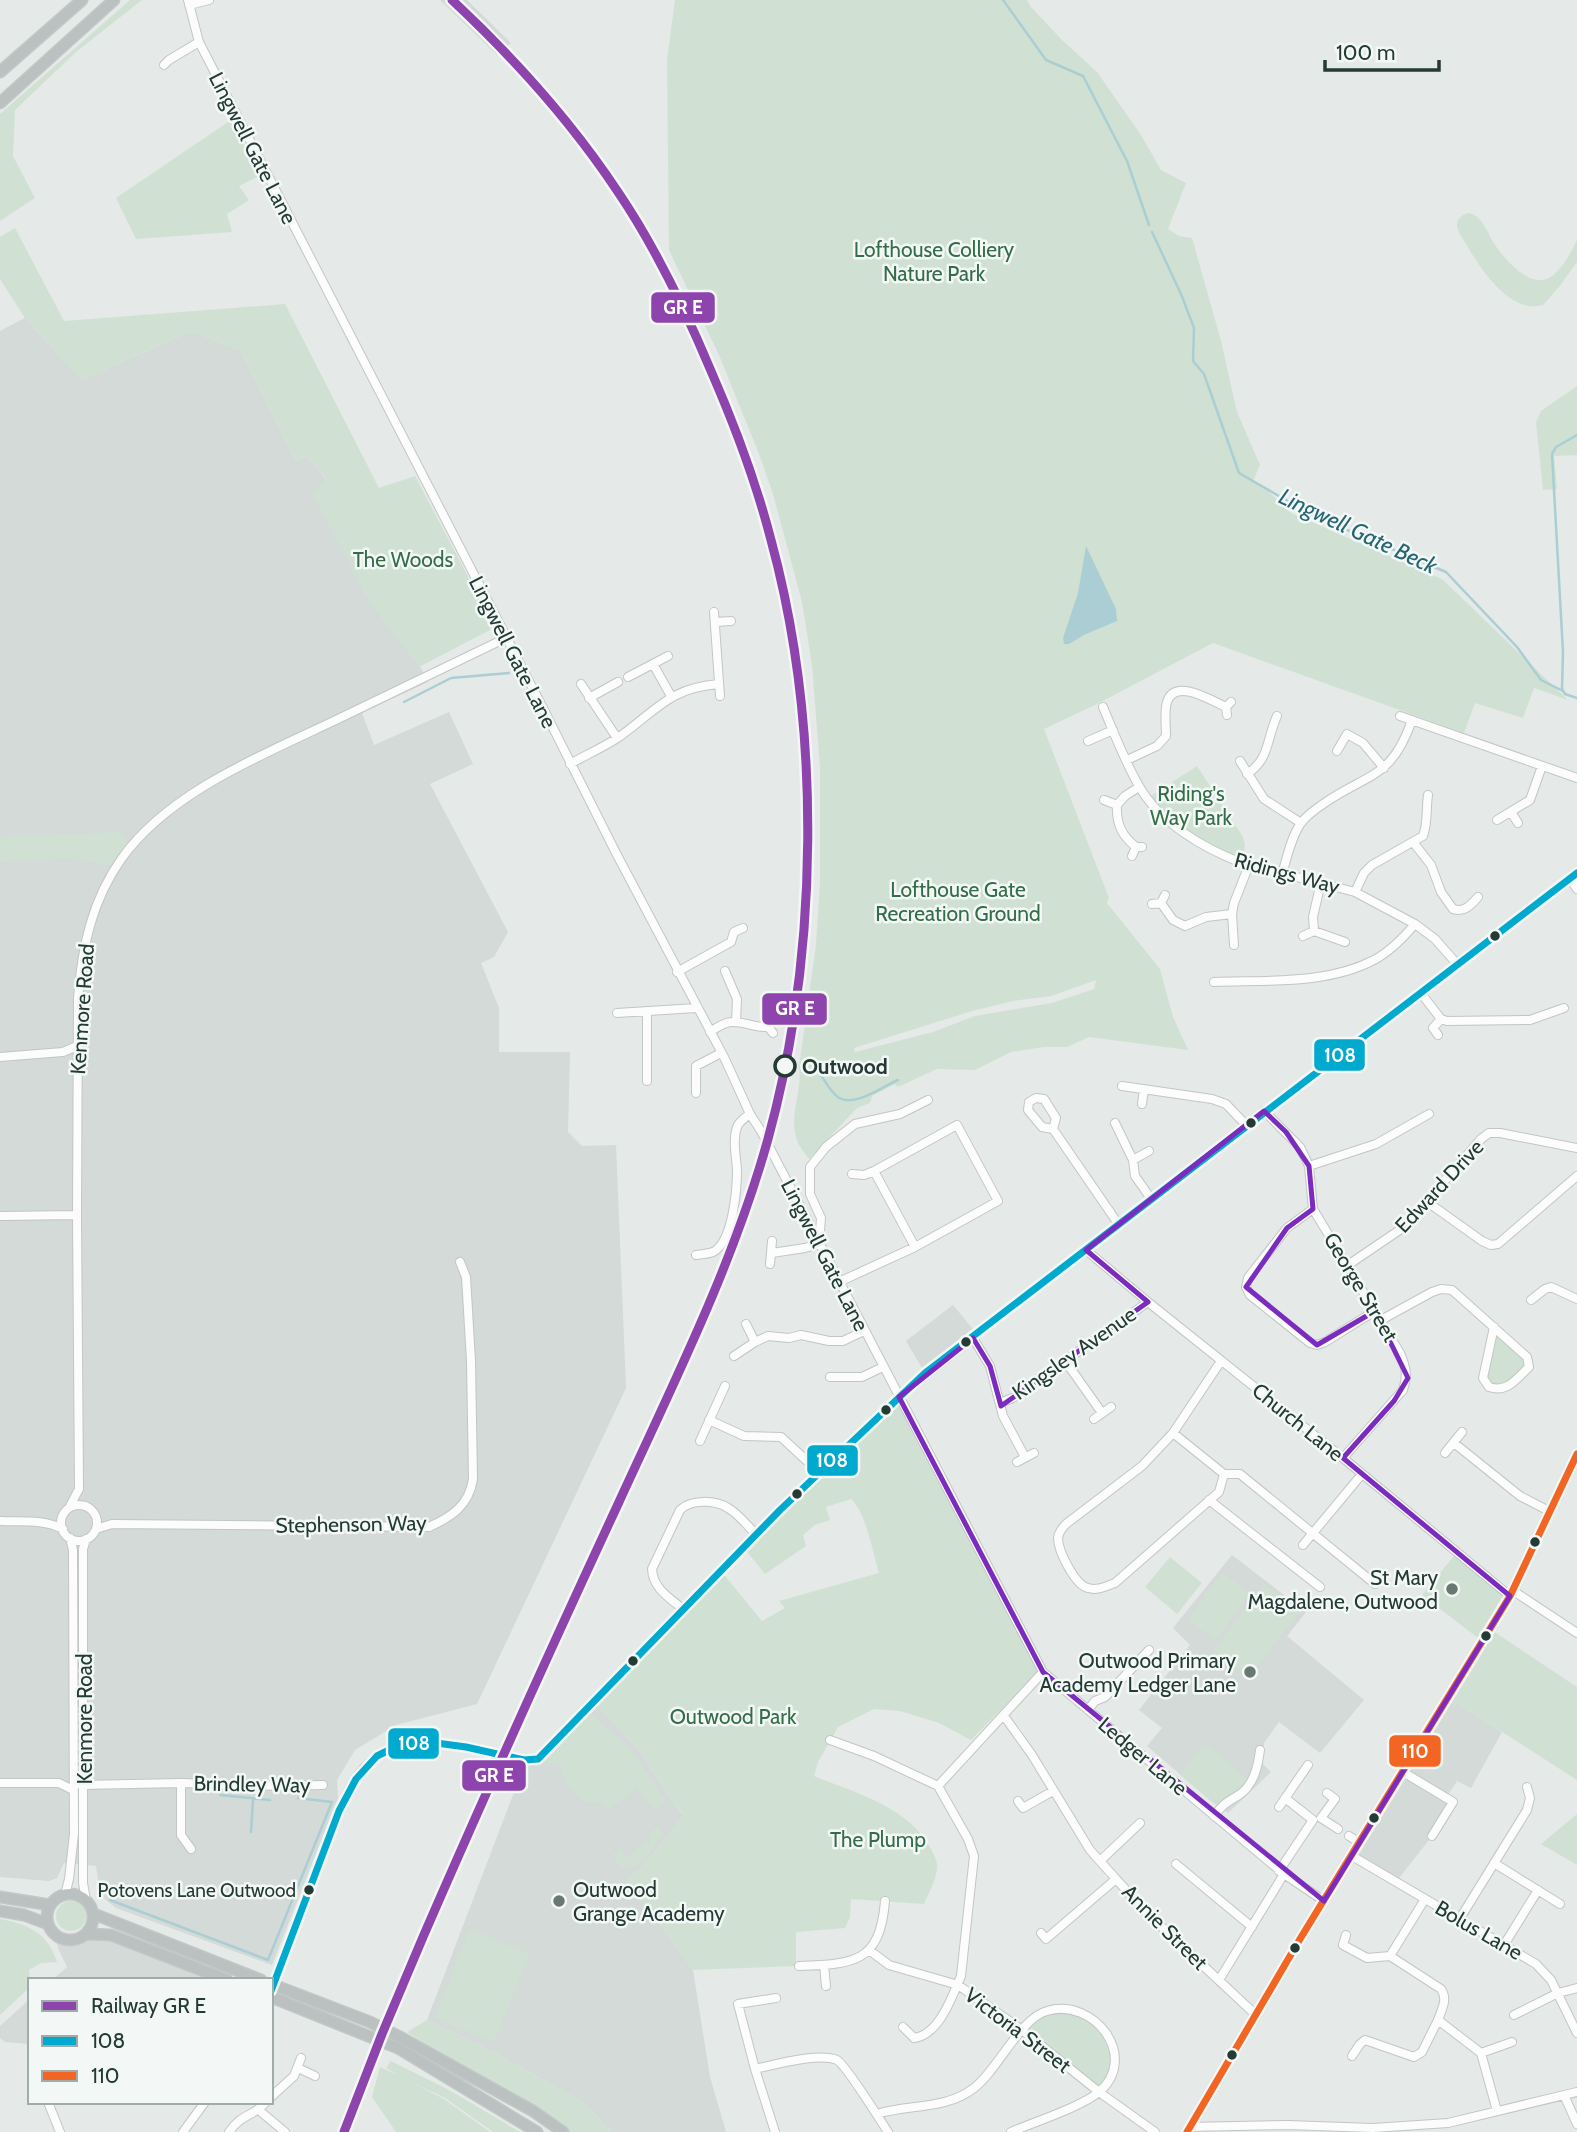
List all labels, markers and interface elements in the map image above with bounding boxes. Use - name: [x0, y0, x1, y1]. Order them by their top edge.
- scale bar: [1325, 28, 1439, 72]
- text: 100 m: [1336, 40, 1395, 65]
- street label: Lingwell Gate Lane: [204, 68, 302, 228]
- park label: Lofthouse Colliery Nature Park: [854, 237, 1015, 286]
- line badge: GR E: [650, 291, 716, 324]
- text: GR E: [663, 296, 703, 319]
- water label: Lingwell Gate Beck: [1275, 482, 1442, 580]
- park label: The Woods: [353, 547, 454, 572]
- street label: Lingwell Gate Lane: [464, 572, 562, 732]
- park label: Riding's Way Park: [1150, 781, 1233, 830]
- street label: Ridings Way: [1232, 847, 1343, 899]
- park label: Lofthouse Gate Recreation Ground: [875, 877, 1041, 926]
- unlabelled marker: [1488, 929, 1502, 943]
- street label: Kenmore Road: [65, 943, 99, 1075]
- line badge: GR E: [761, 992, 828, 1026]
- text: GR E: [775, 997, 815, 1020]
- line badge: 108: [1313, 1038, 1366, 1072]
- text: 108: [1324, 1044, 1356, 1067]
- place label: Outwood: [802, 1054, 888, 1079]
- marker: Outwood: [774, 1055, 796, 1077]
- unlabelled marker: [1244, 1116, 1258, 1130]
- street label: Edward Drive: [1390, 1134, 1489, 1238]
- street label: Lingwell Gate Lane: [776, 1175, 874, 1335]
- street label: George Street: [1319, 1228, 1403, 1346]
- street label: Kingsley Avenue: [1007, 1301, 1141, 1405]
- unlabelled marker: [959, 1335, 973, 1349]
- street label: Church Lane: [1247, 1378, 1349, 1467]
- unlabelled marker: [879, 1403, 893, 1417]
- line badge: 108: [806, 1444, 859, 1477]
- text: 108: [816, 1449, 848, 1472]
- unlabelled marker: [790, 1487, 804, 1501]
- street label: Stephenson Way: [275, 1510, 427, 1538]
- unlabelled marker: [1528, 1535, 1542, 1549]
- place label: St Mary Magdalene, Outwood: [1247, 1565, 1438, 1614]
- marker: St Mary Magdalene, Outwood: [1444, 1581, 1460, 1597]
- unlabelled marker: [1479, 1629, 1493, 1643]
- place label: Outwood Primary Academy Ledger Lane: [1039, 1648, 1236, 1697]
- street label: Kenmore Road: [72, 1653, 97, 1785]
- unlabelled marker: [626, 1654, 640, 1668]
- marker: Outwood Primary Academy Ledger Lane: [1242, 1664, 1258, 1680]
- park label: Outwood Park: [670, 1704, 797, 1729]
- street label: Ledger Lane: [1093, 1712, 1193, 1801]
- line badge: 108: [387, 1727, 440, 1760]
- text: 108: [398, 1732, 430, 1755]
- line badge: 110: [1388, 1734, 1442, 1768]
- text: 110: [1401, 1740, 1429, 1763]
- line badge: GR E: [461, 1759, 527, 1792]
- text: GR E: [474, 1764, 514, 1787]
- street label: Brindley Way: [193, 1770, 311, 1798]
- unlabelled marker: [1367, 1811, 1381, 1825]
- park label: The Plump: [830, 1827, 926, 1852]
- place label: Outwood Grange Academy: [573, 1877, 725, 1926]
- place label: Potovens Lane Outwood: [98, 1879, 296, 1902]
- street label: Annie Street: [1117, 1879, 1213, 1975]
- marker: Potovens Lane Outwood: [302, 1883, 316, 1897]
- marker: Outwood Grange Academy: [551, 1893, 567, 1909]
- street label: Bolus Lane: [1431, 1895, 1527, 1965]
- unlabelled marker: [1288, 1941, 1302, 1955]
- legend: [28, 1978, 273, 2104]
- street label: Victoria Street: [960, 1982, 1076, 2078]
- text: Railway GR E: [91, 1993, 206, 2018]
- text: 108: [91, 2028, 125, 2053]
- unlabelled marker: [1225, 2048, 1239, 2062]
- text: 110: [91, 2063, 119, 2088]

